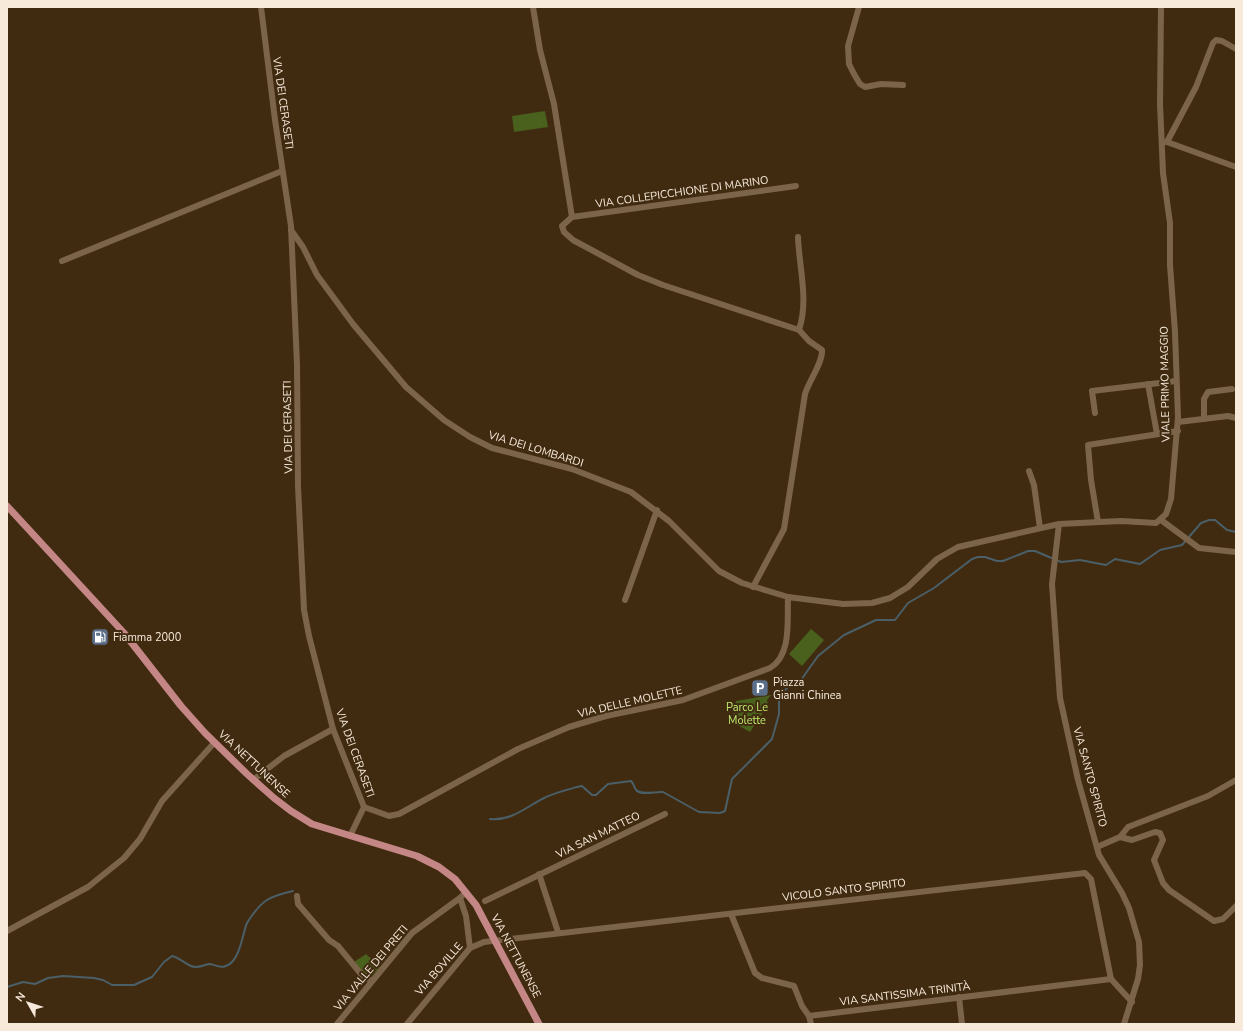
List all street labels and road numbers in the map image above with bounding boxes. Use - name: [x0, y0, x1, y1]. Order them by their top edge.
- street label: VIA DEI CERASETI: [269, 55, 297, 150]
- street label: VIA COLLEPICCHIONE DI MARINO: [594, 172, 769, 212]
- street label: VIALE PRIMO MAGGIO: [1156, 326, 1174, 443]
- street label: VIA DEI CERASETI: [280, 380, 296, 475]
- street label: VIA DEI LOMBARDI: [486, 427, 585, 471]
- street label: VIA DELLE MOLETTE: [575, 683, 684, 722]
- street label: VIA DEI CERASETI: [332, 706, 378, 799]
- street label: VIA SANTO SPIRITO: [1069, 724, 1111, 829]
- street label: VIA NETTUNENSE: [214, 726, 293, 801]
- street label: VIA SAN MATTEO: [553, 808, 643, 862]
- street label: VICOLO SANTO SPIRITO: [780, 875, 907, 905]
- street label: VIA NETTUNENSE: [487, 911, 544, 1001]
- street label: VIA VALLE DEI PRETI: [330, 922, 411, 1015]
- street label: VIA BOVILLE: [411, 939, 466, 999]
- street label: VIA SANTISSIMA TRINITÀ: [838, 978, 971, 1010]

